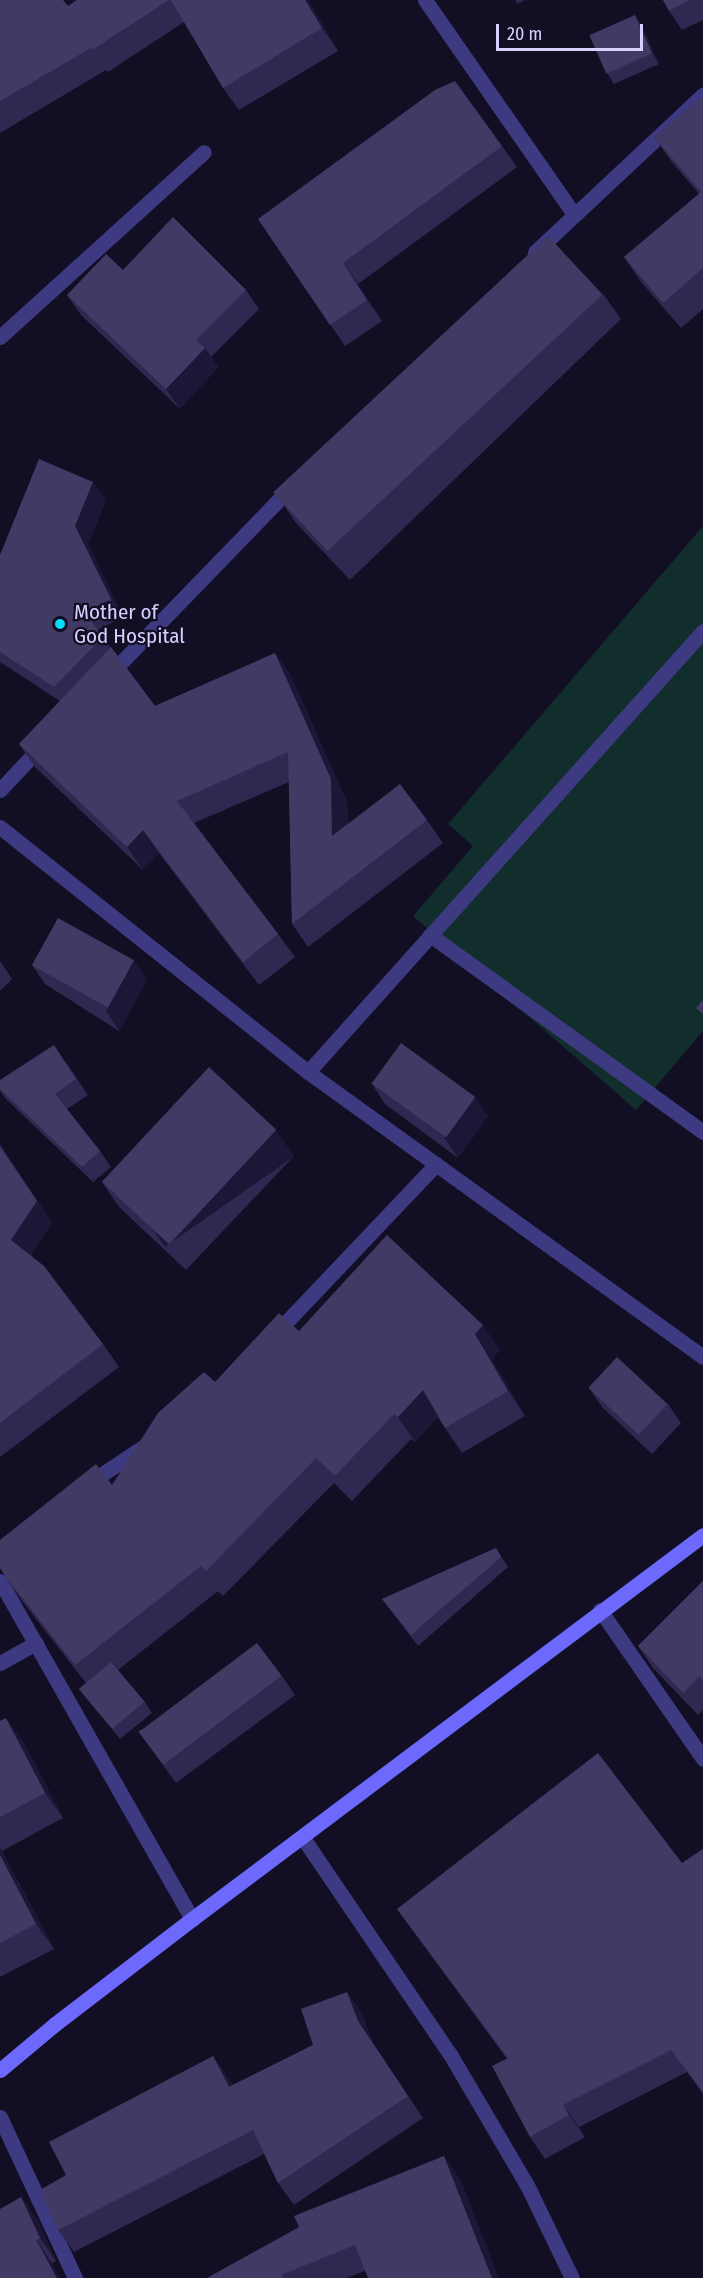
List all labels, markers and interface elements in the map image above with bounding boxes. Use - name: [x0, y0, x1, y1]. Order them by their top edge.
- scale bar: [499, 12, 646, 50]
- text: 20 m: [507, 23, 542, 45]
- place label: Mother of God Hospital: [74, 599, 185, 649]
- marker: Mother of God Hospital: [51, 615, 69, 633]

